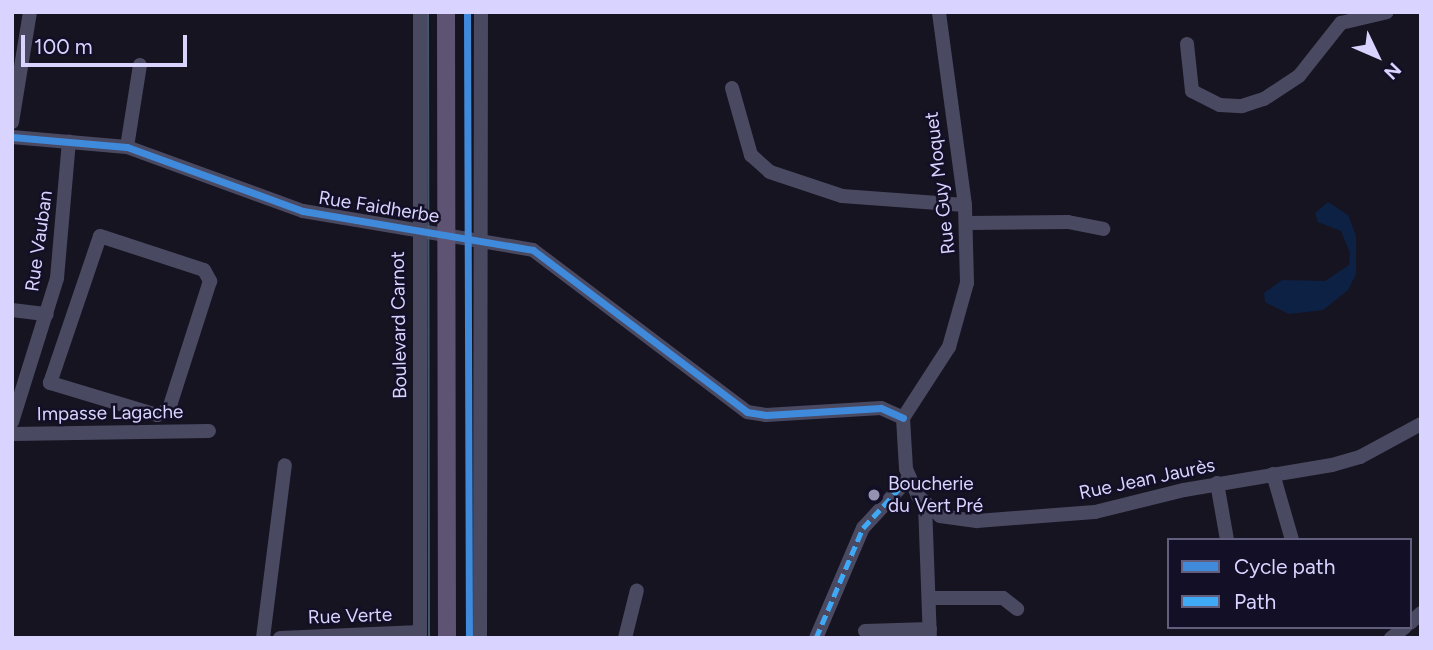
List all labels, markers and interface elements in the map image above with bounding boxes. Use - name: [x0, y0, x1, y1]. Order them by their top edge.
- scale bar: [24, 21, 191, 65]
- north arrow: [1342, 21, 1412, 91]
- text: 100 m: [34, 34, 93, 59]
- text: N: [1379, 58, 1406, 84]
- street label: Rue Guy Moquet: [920, 110, 960, 256]
- street label: Rue Faidherbe: [317, 186, 441, 228]
- street label: Rue Vauban: [21, 189, 57, 293]
- street label: Boulevard Carnot: [386, 251, 412, 399]
- street label: Impasse Lagache: [36, 400, 184, 426]
- street label: Rue Jean Jaurès: [1077, 453, 1217, 505]
- place label: Boucherie du Vert Pré: [888, 473, 983, 517]
- marker: Boucherie du Vert Pré: [866, 487, 882, 503]
- legend: [1167, 538, 1412, 629]
- text: Cycle path: [1234, 554, 1335, 579]
- text: Path: [1234, 589, 1276, 614]
- street label: Rue Verte: [307, 603, 393, 629]

